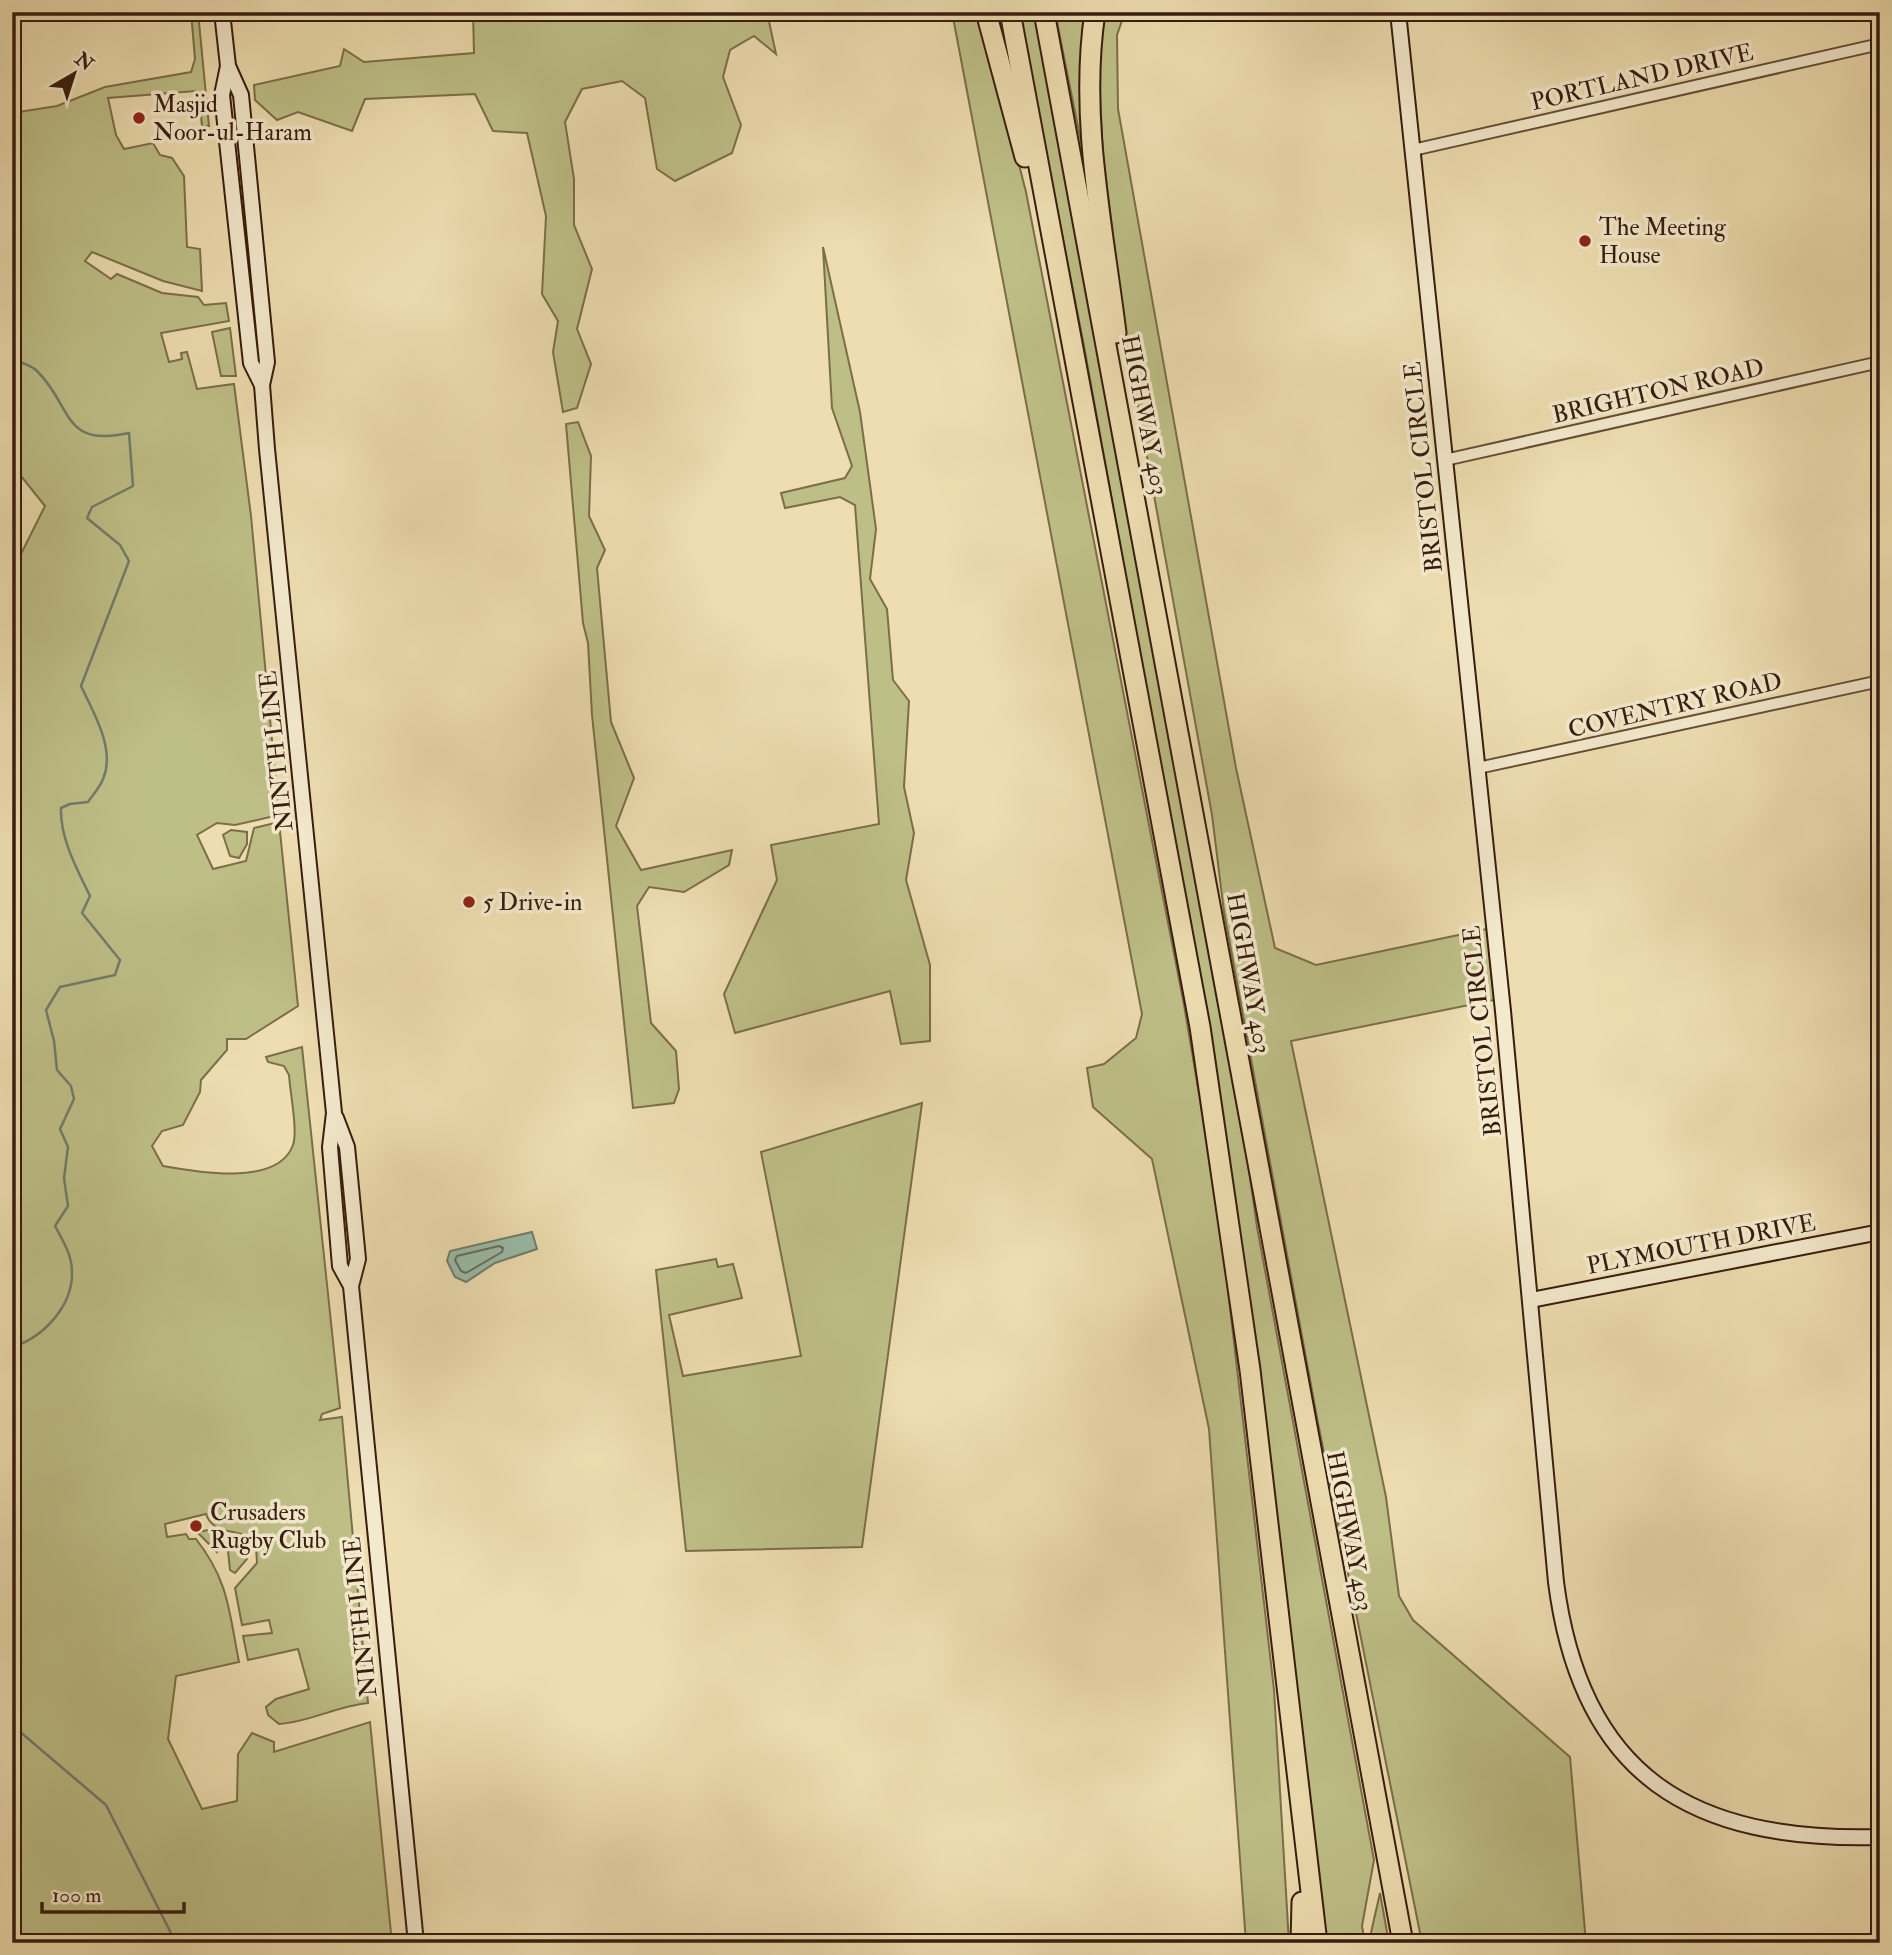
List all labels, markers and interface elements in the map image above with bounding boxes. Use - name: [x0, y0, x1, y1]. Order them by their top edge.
- street label: PORTLAND DRIVE: [1528, 37, 1756, 118]
- north arrow: [38, 38, 108, 108]
- text: N: [69, 46, 99, 77]
- place label: Masjid Noor-ul-Haram: [153, 89, 312, 148]
- marker: Masjid Noor-ul-Haram: [131, 110, 147, 126]
- place label: The Meeting House: [1599, 212, 1727, 271]
- marker: The Meeting House: [1577, 233, 1593, 249]
- street label: HIGHWAY 403: [1114, 332, 1175, 498]
- street label: BRIGHTON ROAD: [1549, 352, 1767, 431]
- street label: BRISTOL CIRCLE: [1397, 360, 1450, 574]
- street label: COVENTRY ROAD: [1565, 666, 1785, 745]
- street label: NINTH LINE: [253, 669, 300, 833]
- place label: 5 Drive-in: [483, 887, 582, 918]
- street label: HIGHWAY 403: [1219, 890, 1278, 1056]
- marker: 5 Drive-in: [461, 894, 477, 910]
- street label: BRISTOL CIRCLE: [1456, 924, 1509, 1138]
- street label: PLYMOUTH DRIVE: [1584, 1207, 1818, 1282]
- street label: HIGHWAY 403: [1319, 1448, 1380, 1614]
- place label: Crusaders Rugby Club: [210, 1497, 326, 1556]
- marker: Crusaders Rugby Club: [188, 1518, 204, 1534]
- street label: NINTH LINE: [337, 1535, 384, 1699]
- scale bar: [42, 1871, 184, 1915]
- text: 100 m: [52, 1882, 102, 1909]

